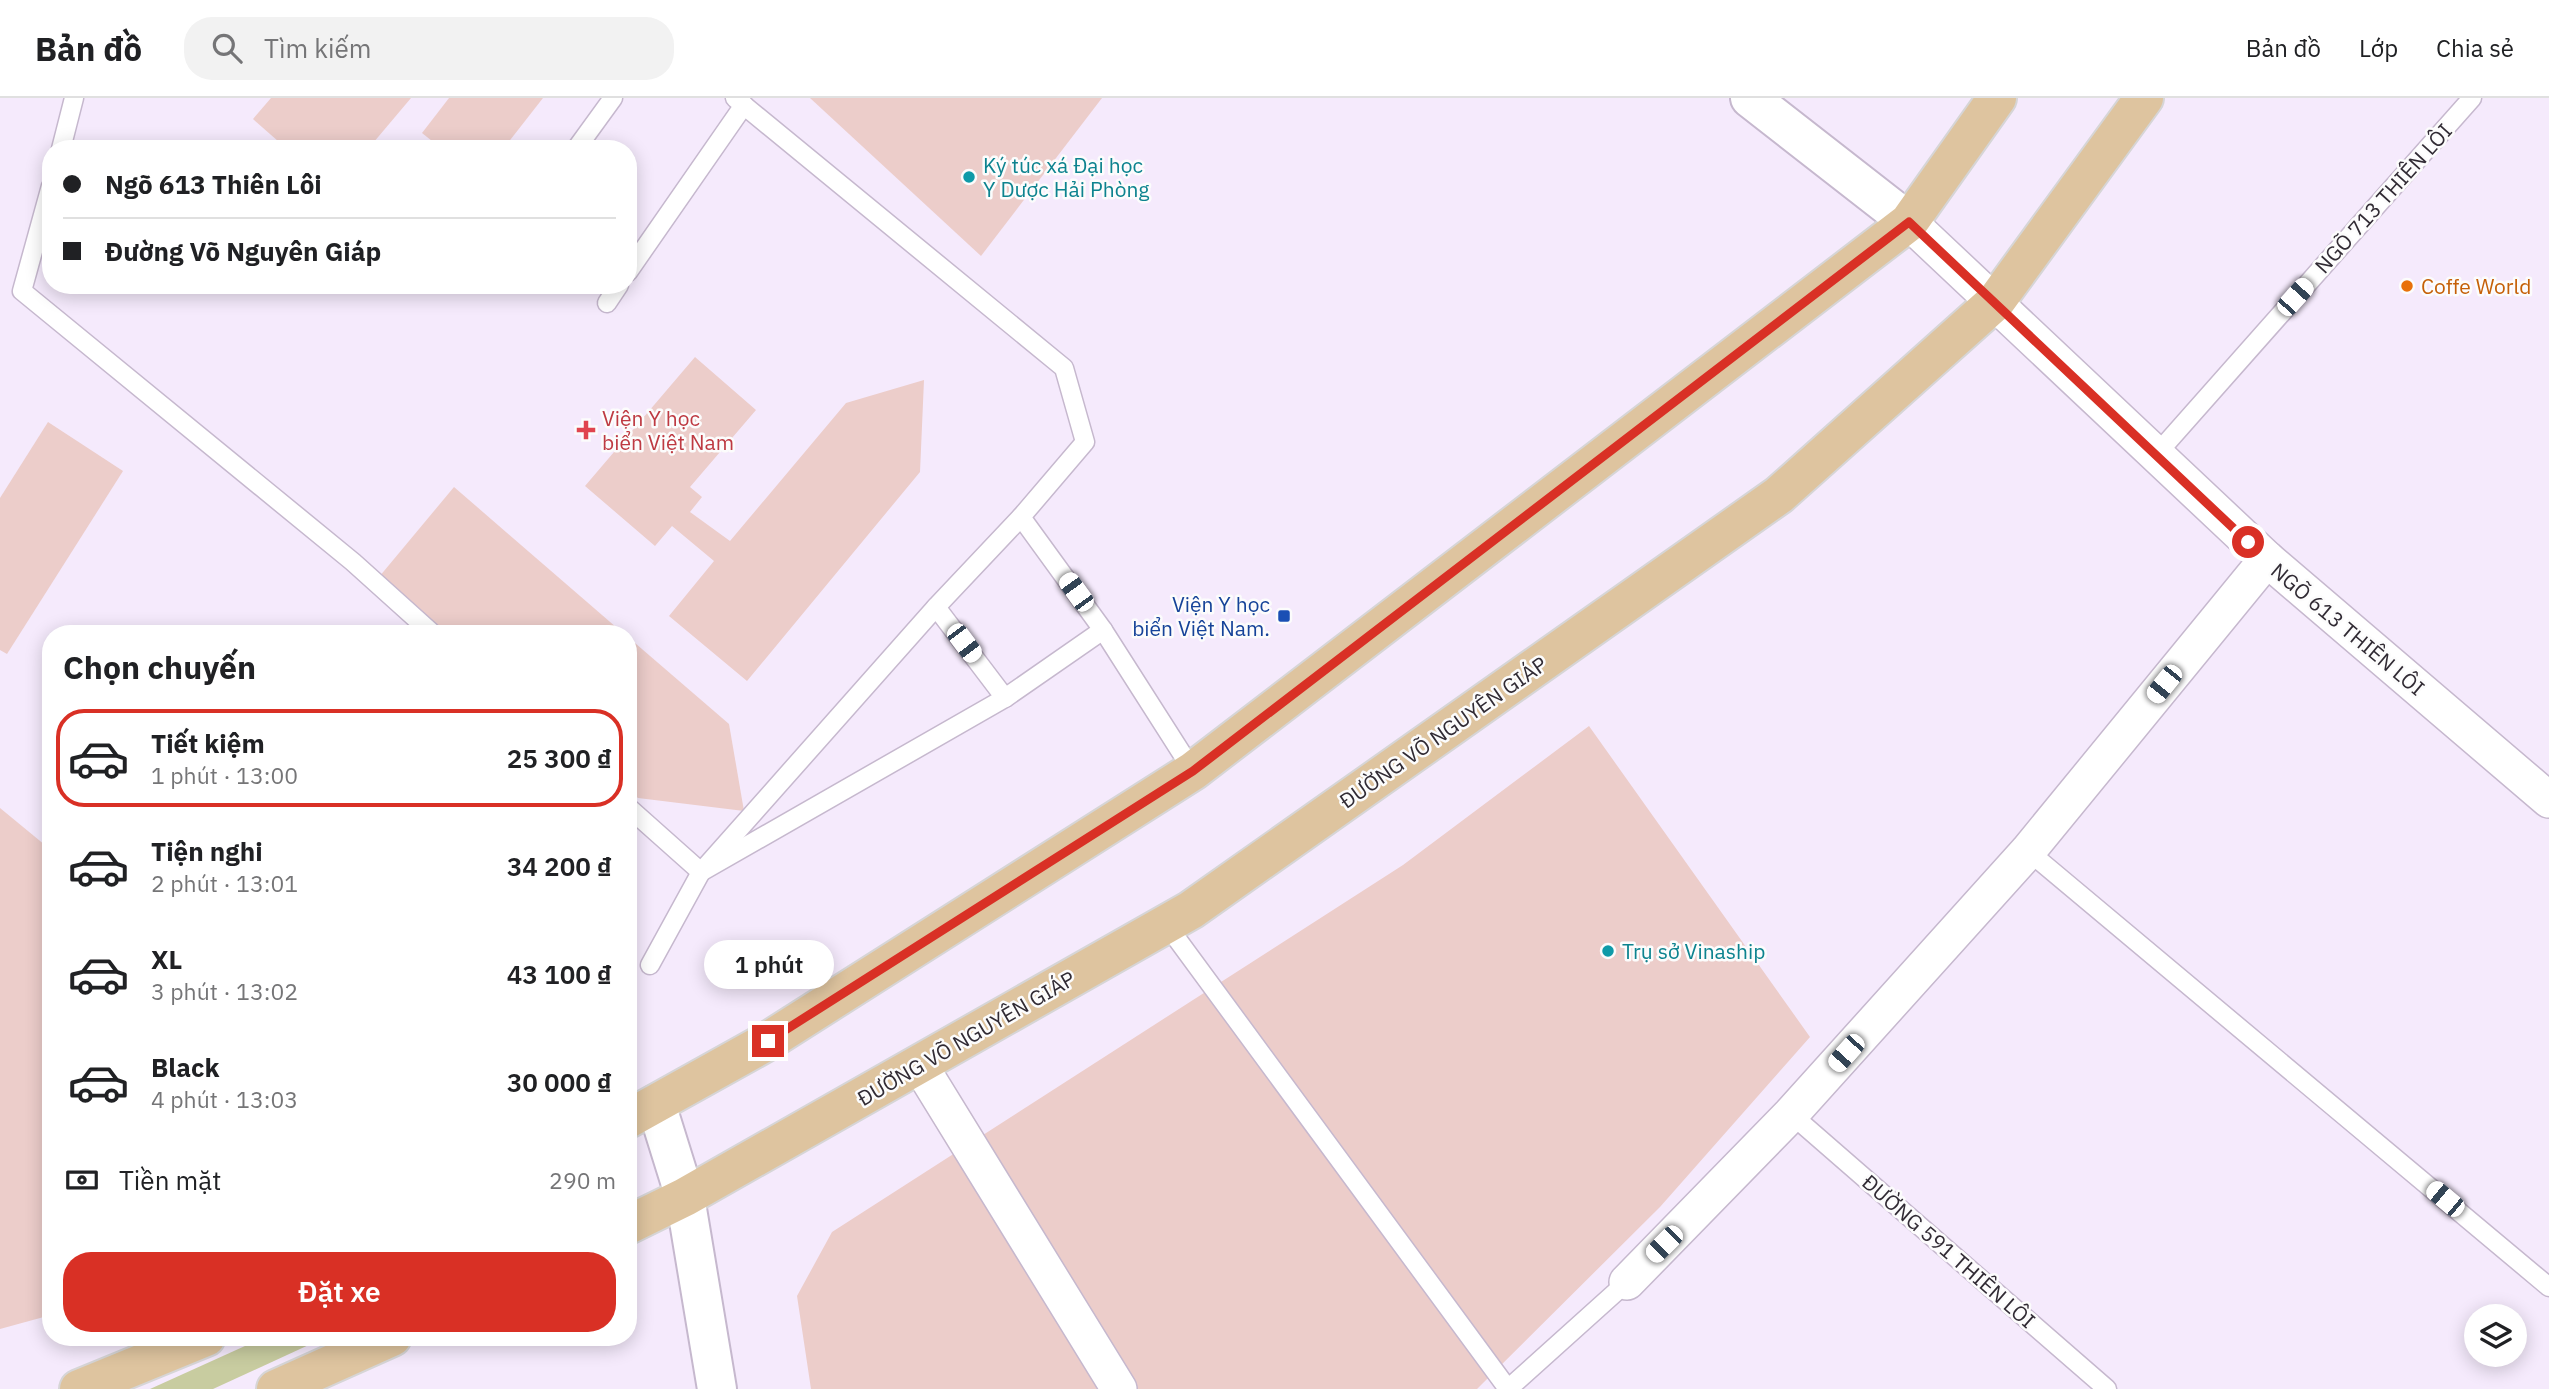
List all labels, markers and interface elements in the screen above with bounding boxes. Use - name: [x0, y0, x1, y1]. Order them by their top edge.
- search box: [184, 17, 674, 80]
- text: Bản đồ: [35, 27, 142, 70]
- icon: search: [208, 29, 246, 67]
- text: Tìm kiếm: [264, 31, 371, 65]
- text: Bản đồ: [2246, 32, 2321, 64]
- text: Lớp: [2359, 32, 2398, 64]
- text: Chia sẻ: [2436, 32, 2514, 64]
- street label: NGÕ 713 THIÊN LÔI: [2308, 117, 2458, 279]
- place label: Ký túc xá Đại học Y Dược Hải Phòng: [983, 151, 1149, 203]
- text: Ngõ 613 Thiên Lôi: [105, 167, 322, 201]
- marker: Ký túc xá Đại học Y Dược Hải Phòng: [961, 169, 977, 185]
- text: Đường Võ Nguyên Giáp: [105, 234, 381, 268]
- place label: Coffe World: [2421, 272, 2531, 300]
- car: [2274, 274, 2317, 320]
- marker: Coffe World: [2399, 278, 2415, 294]
- place label: Viện Y học biển Việt Nam: [602, 404, 734, 456]
- marker: Viện Y học biển Việt Nam: [576, 420, 596, 440]
- route start: [2232, 526, 2264, 558]
- street label: NGÕ 613 THIÊN LÔI: [2265, 556, 2431, 702]
- car: [1056, 569, 1097, 615]
- place label: Viện Y học biển Việt Nam.: [1132, 590, 1270, 642]
- marker: Viện Y học biển Việt Nam.: [1276, 608, 1292, 624]
- car: [943, 620, 986, 666]
- text: Chọn chuyến: [63, 646, 256, 688]
- street label: ĐƯỜNG VÕ NGUYÊN GIÁP: [1334, 650, 1552, 814]
- car: [2143, 661, 2186, 707]
- text: Tiết kiệm: [151, 726, 265, 760]
- icon: car: [67, 727, 130, 790]
- text: 25 300 ₫: [507, 741, 612, 775]
- text: 1 phút · 13:00: [151, 760, 298, 790]
- text: Tiện nghi: [151, 834, 263, 868]
- icon: car: [67, 835, 130, 898]
- text: 34 200 ₫: [507, 849, 612, 883]
- text: 2 phút · 13:01: [151, 868, 298, 898]
- place label: Trụ sở Vinaship: [1622, 937, 1765, 965]
- callout: 1 phút: [703, 940, 833, 988]
- text: XL: [151, 942, 182, 976]
- icon: car: [67, 943, 130, 1006]
- marker: Trụ sở Vinaship: [1600, 943, 1616, 959]
- text: 1 phút: [735, 949, 803, 979]
- text: 43 100 ₫: [507, 957, 612, 991]
- street label: ĐƯỜNG VÕ NGUYÊN GIÁP: [852, 964, 1080, 1112]
- text: 3 phút · 13:02: [151, 976, 298, 1006]
- route end: [752, 1025, 784, 1057]
- car: [1825, 1030, 1868, 1076]
- text: Black: [151, 1050, 219, 1084]
- icon: car: [67, 1051, 130, 1114]
- text: 30 000 ₫: [507, 1065, 612, 1099]
- text: 4 phút · 13:03: [151, 1084, 298, 1114]
- icon: cash: [63, 1161, 101, 1199]
- text: Tiền mặt: [119, 1163, 221, 1197]
- text: 290 m: [549, 1165, 616, 1195]
- street label: ĐƯỜNG 591 THIÊN LÔI: [1856, 1168, 2042, 1334]
- car: [2423, 1177, 2468, 1221]
- car: [1642, 1222, 1687, 1266]
- button: Đặt xe: [63, 1252, 616, 1332]
- map controls: [2464, 1304, 2527, 1367]
- button: layers: [2464, 1304, 2527, 1367]

